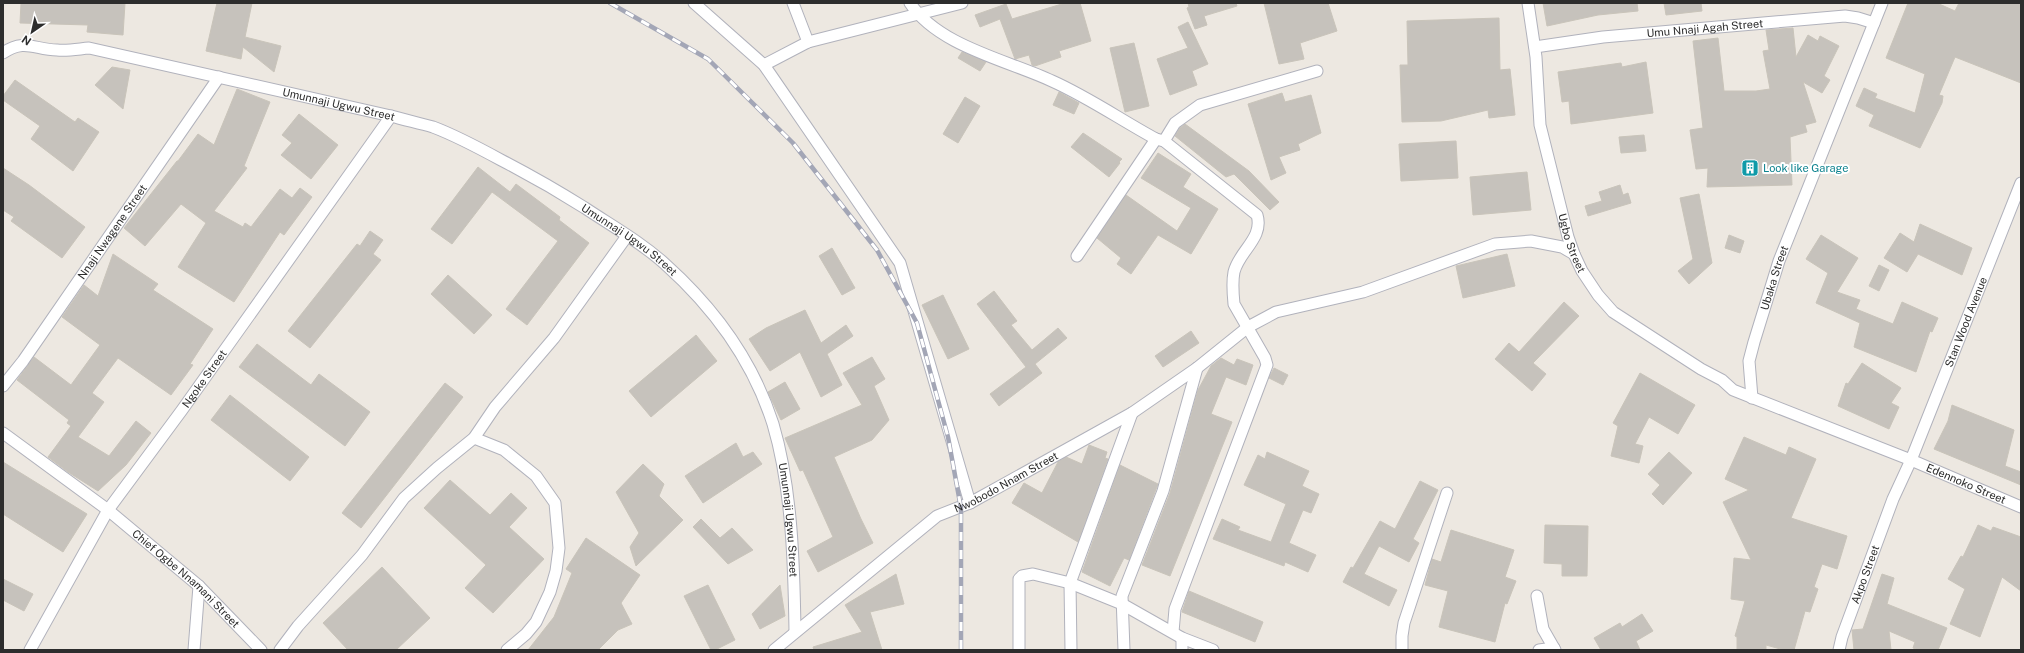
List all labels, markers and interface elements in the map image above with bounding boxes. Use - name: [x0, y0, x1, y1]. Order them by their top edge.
- north arrow: [12, 12, 52, 52]
- street label: Umu Nnaji Agah Street: [1646, 17, 1764, 39]
- text: N: [19, 33, 33, 48]
- street label: Umunnaji Ugwu Street: [281, 86, 396, 123]
- building icon: Look like Garage: [1740, 158, 1760, 178]
- place label: Look like Garage: [1763, 162, 1848, 174]
- street label: Nnaji Nwagene Street: [75, 182, 149, 281]
- street label: Umunnaji Ugwu Street: [579, 201, 680, 278]
- street label: Ugbo Street: [1556, 212, 1588, 274]
- street label: Ubaka Street: [1758, 244, 1791, 312]
- street label: Stan Wood Avenue: [1943, 275, 1989, 369]
- street label: Ngoke Street: [180, 348, 229, 410]
- street label: Nwobodo Nnam Street: [952, 449, 1060, 515]
- street label: Edennoko Street: [1924, 461, 2008, 506]
- street label: Umunnaji Ugwu Street: [776, 462, 800, 577]
- street label: Chief Ogbe Nnamani Street: [130, 527, 242, 630]
- street label: Akpo Street: [1849, 544, 1881, 605]

